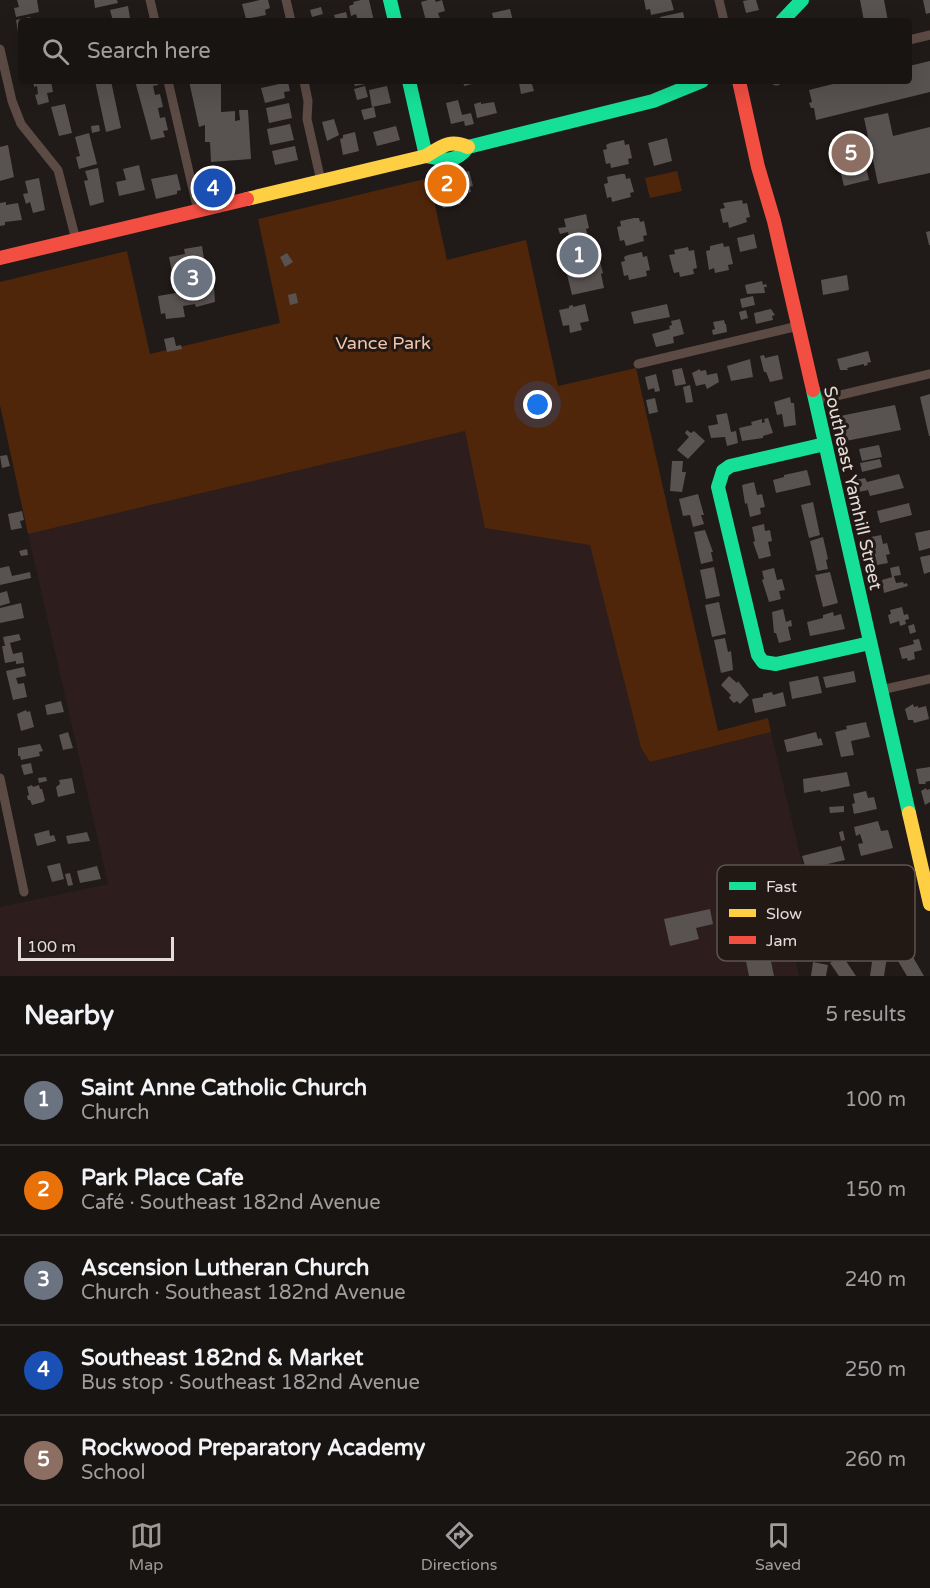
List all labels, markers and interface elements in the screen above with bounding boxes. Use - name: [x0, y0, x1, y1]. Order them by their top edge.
- search box: [18, 18, 912, 84]
- icon: search: [39, 35, 72, 68]
- text: Search here: [87, 38, 211, 64]
- pin: 5: [832, 130, 870, 176]
- pin: 2: [428, 162, 466, 207]
- pin: 4: [194, 166, 232, 210]
- pin: 1: [560, 232, 598, 278]
- pin: 3: [174, 256, 212, 300]
- park label: Vance Park: [335, 332, 431, 354]
- street label: Southeast Yamhill Street: [819, 384, 887, 592]
- your location: [523, 390, 552, 419]
- legend: [717, 865, 915, 961]
- text: Fast: [766, 877, 797, 897]
- text: Slow: [766, 904, 802, 924]
- text: Jam: [766, 931, 797, 951]
- scale bar: [18, 934, 174, 962]
- text: 100 m: [27, 937, 76, 957]
- text: Nearby: [24, 1000, 114, 1031]
- text: 5 results: [826, 1003, 906, 1027]
- text: Saint Anne Catholic Church: [81, 1075, 367, 1101]
- text: 1: [37, 1088, 50, 1112]
- text: 100 m: [845, 1088, 906, 1112]
- text: Church: [81, 1101, 149, 1125]
- text: Park Place Cafe: [81, 1165, 244, 1191]
- text: 2: [37, 1178, 50, 1202]
- text: 150 m: [845, 1178, 906, 1202]
- text: Café · Southeast 182nd Avenue: [81, 1191, 381, 1215]
- text: Ascension Lutheran Church: [81, 1255, 369, 1281]
- text: 3: [37, 1268, 50, 1292]
- text: 240 m: [845, 1268, 906, 1292]
- text: Church · Southeast 182nd Avenue: [81, 1281, 406, 1305]
- text: Southeast 182nd & Market: [81, 1345, 364, 1371]
- text: 4: [37, 1358, 50, 1382]
- text: 250 m: [845, 1358, 906, 1382]
- text: Bus stop · Southeast 182nd Avenue: [81, 1371, 420, 1395]
- text: Rockwood Preparatory Academy: [81, 1435, 425, 1461]
- text: 5: [37, 1448, 50, 1472]
- text: 260 m: [845, 1448, 906, 1472]
- text: School: [81, 1461, 145, 1485]
- tab: Map: [129, 1519, 163, 1575]
- tab: Directions: [421, 1519, 497, 1575]
- tab: Saved: [755, 1519, 801, 1575]

